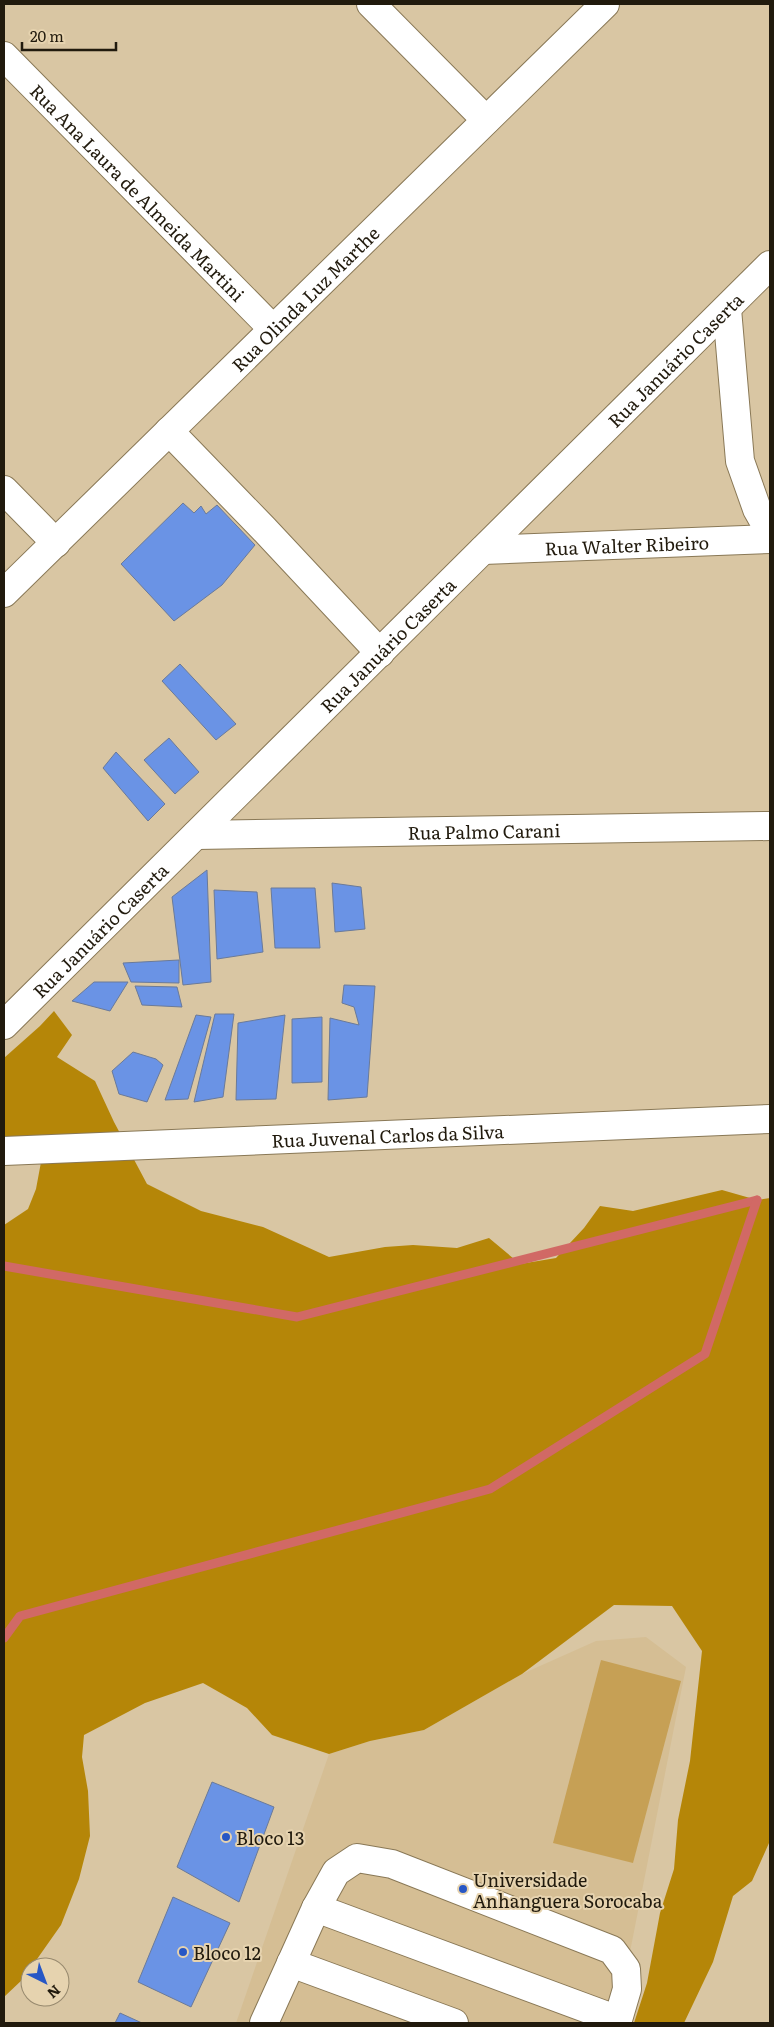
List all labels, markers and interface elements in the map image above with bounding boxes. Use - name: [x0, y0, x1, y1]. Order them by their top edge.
- scale bar: [22, 20, 116, 52]
- text: 20 m: [30, 24, 64, 47]
- street label: Rua Ana Laura de Almeida Martini: [25, 77, 252, 307]
- street label: Rua Olinda Luz Marthe: [225, 219, 385, 377]
- street label: Rua Januário Caserta: [601, 286, 749, 433]
- street label: Rua Walter Ribeiro: [544, 528, 710, 561]
- street label: Rua Januário Caserta: [313, 571, 461, 718]
- street label: Rua Palmo Carani: [407, 816, 561, 845]
- street label: Rua Januário Caserta: [26, 856, 174, 1003]
- street label: Rua Juvenal Carlos da Silva: [271, 1117, 505, 1153]
- place label: Bloco 13: [236, 1824, 304, 1851]
- marker: Bloco 13: [220, 1831, 232, 1843]
- place label: Universidade Anhanguera Sorocaba: [473, 1866, 663, 1914]
- marker: Universidade Anhanguera Sorocaba: [457, 1883, 469, 1895]
- place label: Bloco 12: [193, 1939, 261, 1966]
- marker: Bloco 12: [177, 1946, 189, 1958]
- north arrow: [20, 1957, 70, 2007]
- text: N: [43, 1981, 65, 2004]

